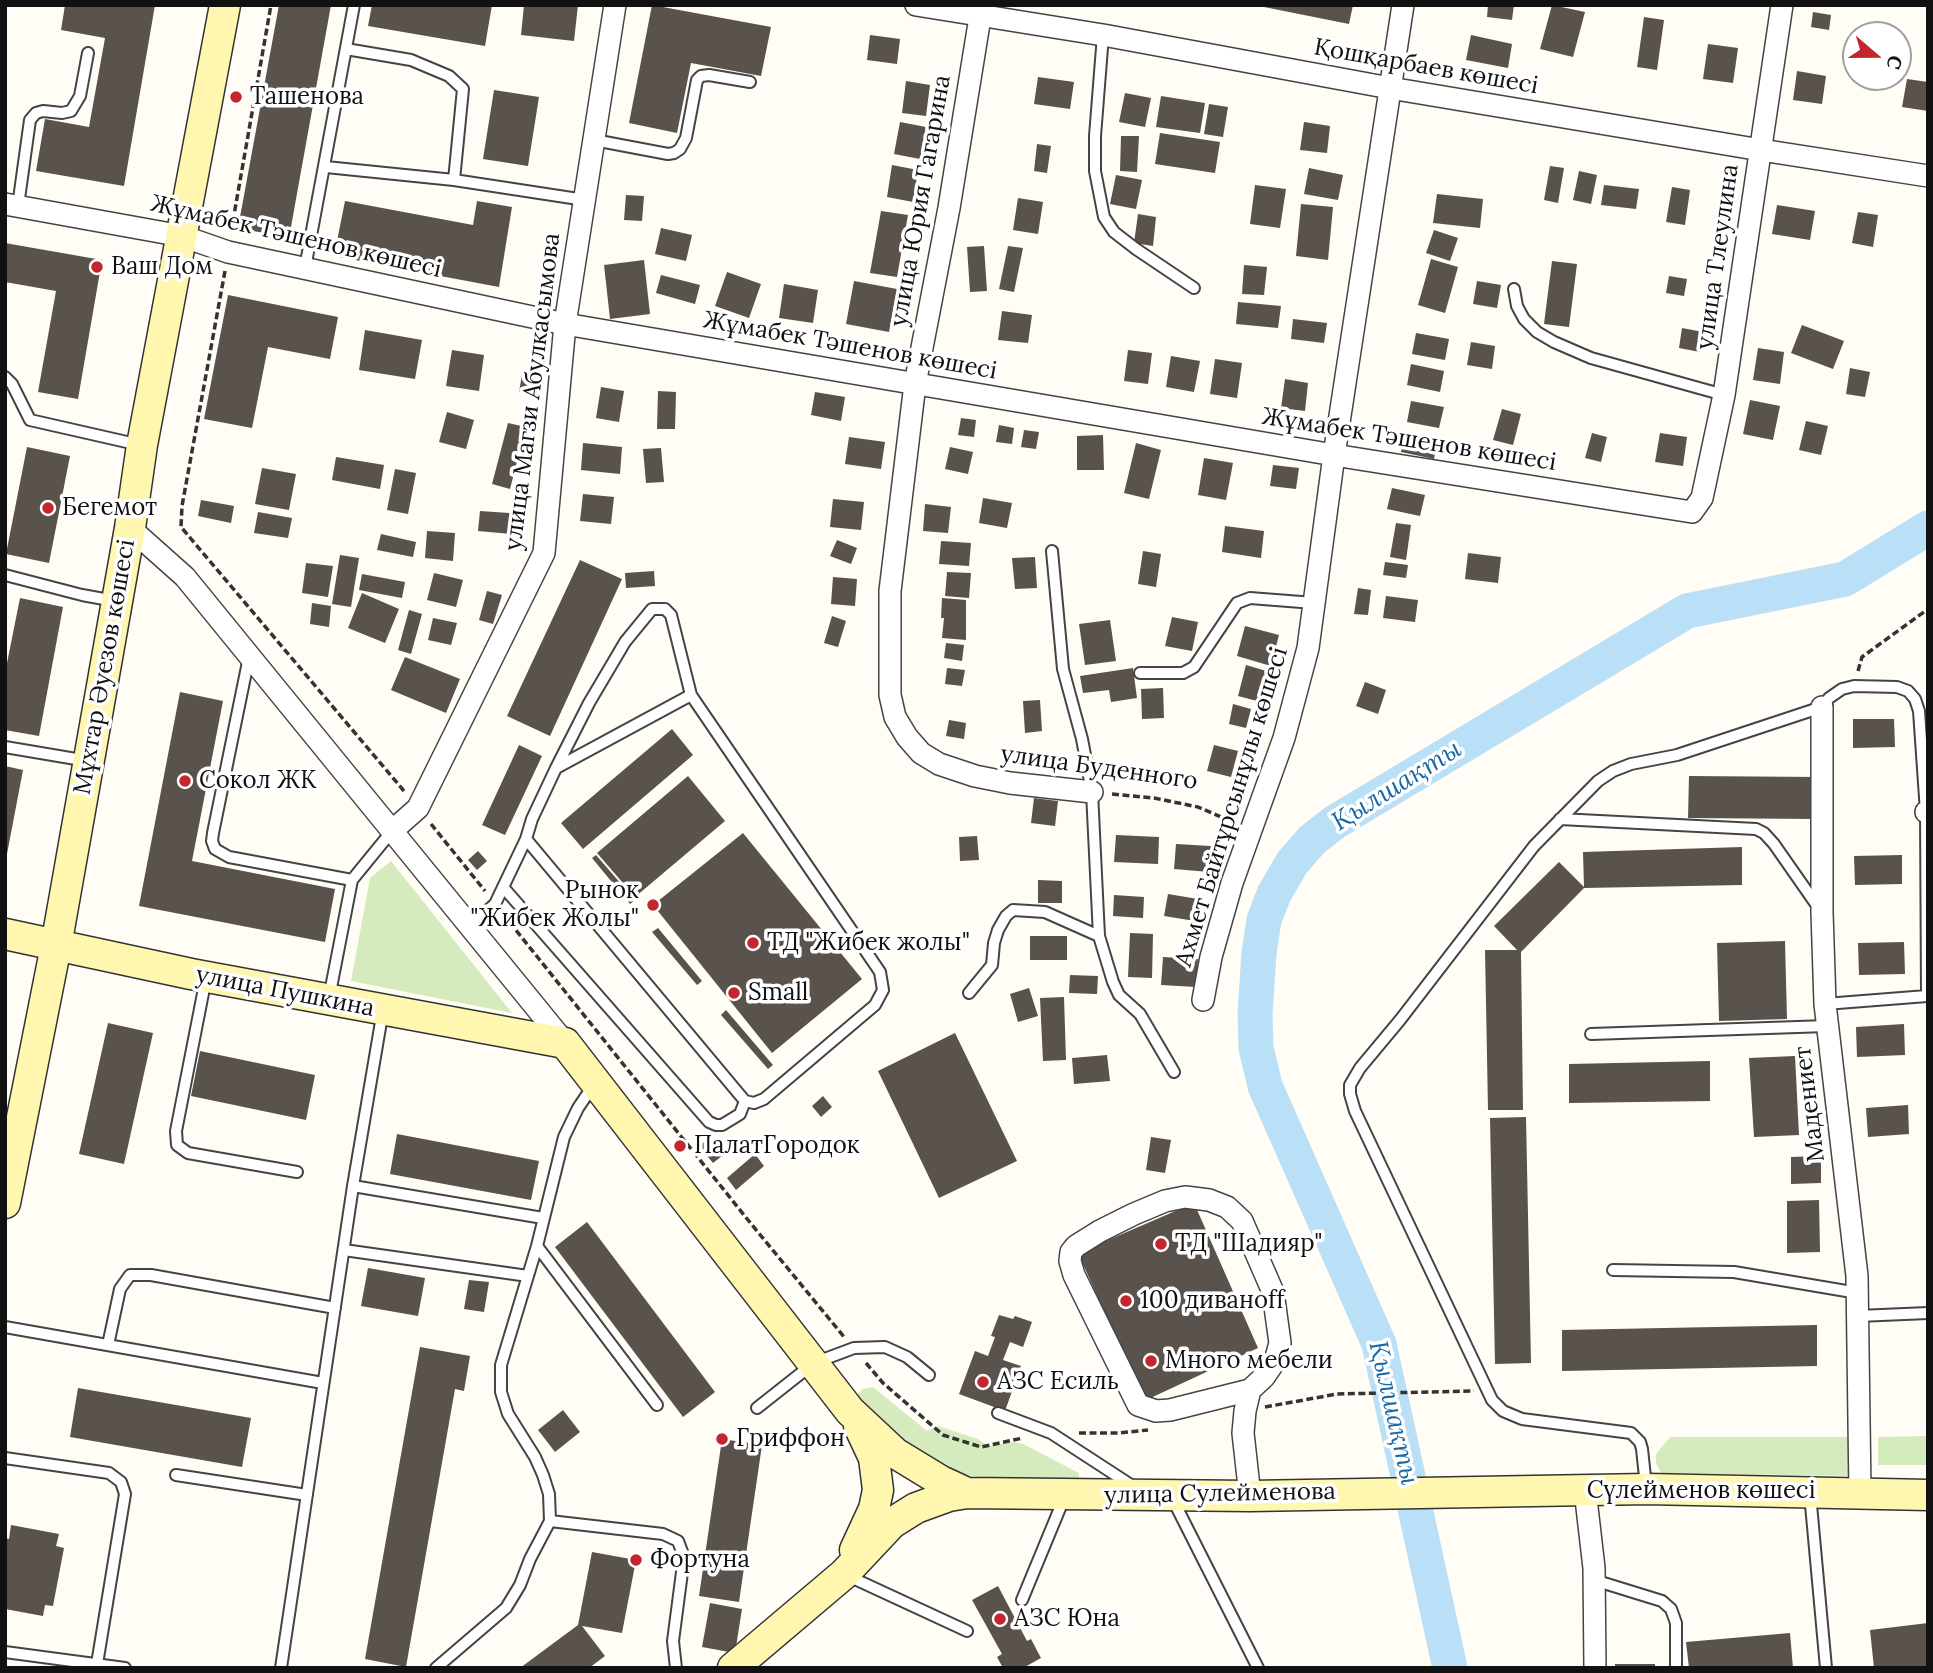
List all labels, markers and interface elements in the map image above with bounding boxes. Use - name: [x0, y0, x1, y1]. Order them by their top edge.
- north arrow: [1842, 21, 1912, 91]
- street label: Қошқарбаев көшесі: [1312, 33, 1540, 101]
- text: С: [1881, 52, 1908, 73]
- street label: улица Юрия Гагарина: [885, 73, 957, 329]
- place label: Ташенова: [250, 83, 364, 111]
- marker: Ташенова: [228, 89, 244, 105]
- street label: улица Тлеулина: [1691, 162, 1745, 352]
- street label: Жұмабек Тәшенов көшесі: [148, 190, 444, 284]
- street label: улица Магзи Абулкасымова: [499, 231, 567, 553]
- place label: Ваш Дом: [111, 253, 213, 281]
- marker: Ваш Дом: [89, 259, 105, 275]
- street label: Жұмабек Тәшенов көшесі: [701, 306, 999, 386]
- street label: Жұмабек Тәшенов көшесі: [1260, 403, 1558, 477]
- place label: Бегемот: [62, 494, 157, 522]
- marker: Бегемот: [40, 500, 56, 516]
- street label: Мұхтар Әуезов көшесі: [68, 537, 142, 797]
- street label: Ахмет Байтұрсынұлы көшесі: [1170, 644, 1294, 970]
- water label: Қылшақты: [1327, 734, 1467, 838]
- street label: улица Буденного: [999, 740, 1199, 796]
- place label: Сокол ЖК: [199, 767, 317, 795]
- marker: Сокол ЖК: [177, 773, 193, 789]
- place label: Рынок "Жибек Жолы": [470, 877, 639, 933]
- marker: Рынок "Жибек Жолы": [645, 897, 661, 913]
- place label: ТД "Жибек жолы": [767, 929, 970, 957]
- marker: ТД "Жибек жолы": [745, 935, 761, 951]
- street label: улица Пушкина: [193, 961, 377, 1023]
- place label: Small: [748, 979, 808, 1007]
- marker: Small: [726, 985, 742, 1001]
- street label: Мадениет: [1789, 1044, 1831, 1164]
- place label: ПалатГородок: [694, 1132, 860, 1160]
- marker: ПалатГородок: [672, 1138, 688, 1154]
- place label: ТД "Шадияр": [1175, 1230, 1322, 1258]
- marker: ТД "Шадияр": [1153, 1236, 1169, 1252]
- place label: 100 диваноff: [1140, 1287, 1284, 1315]
- marker: 100 диваноff: [1118, 1293, 1134, 1309]
- water label: Қылшақты: [1361, 1338, 1425, 1488]
- place label: Много мебели: [1165, 1347, 1333, 1375]
- marker: Много мебели: [1143, 1353, 1159, 1369]
- place label: АЗС Есиль: [997, 1368, 1119, 1396]
- marker: АЗС Есиль: [975, 1374, 991, 1390]
- place label: Гриффон: [736, 1425, 845, 1453]
- marker: Гриффон: [714, 1431, 730, 1447]
- street label: Сүлейменов көшесі: [1587, 1477, 1815, 1505]
- street label: улица Сулейменова: [1104, 1478, 1336, 1510]
- place label: Фортуна: [650, 1546, 750, 1574]
- marker: Фортуна: [628, 1552, 644, 1568]
- place label: АЗС Юна: [1014, 1605, 1120, 1633]
- marker: АЗС Юна: [992, 1611, 1008, 1627]

